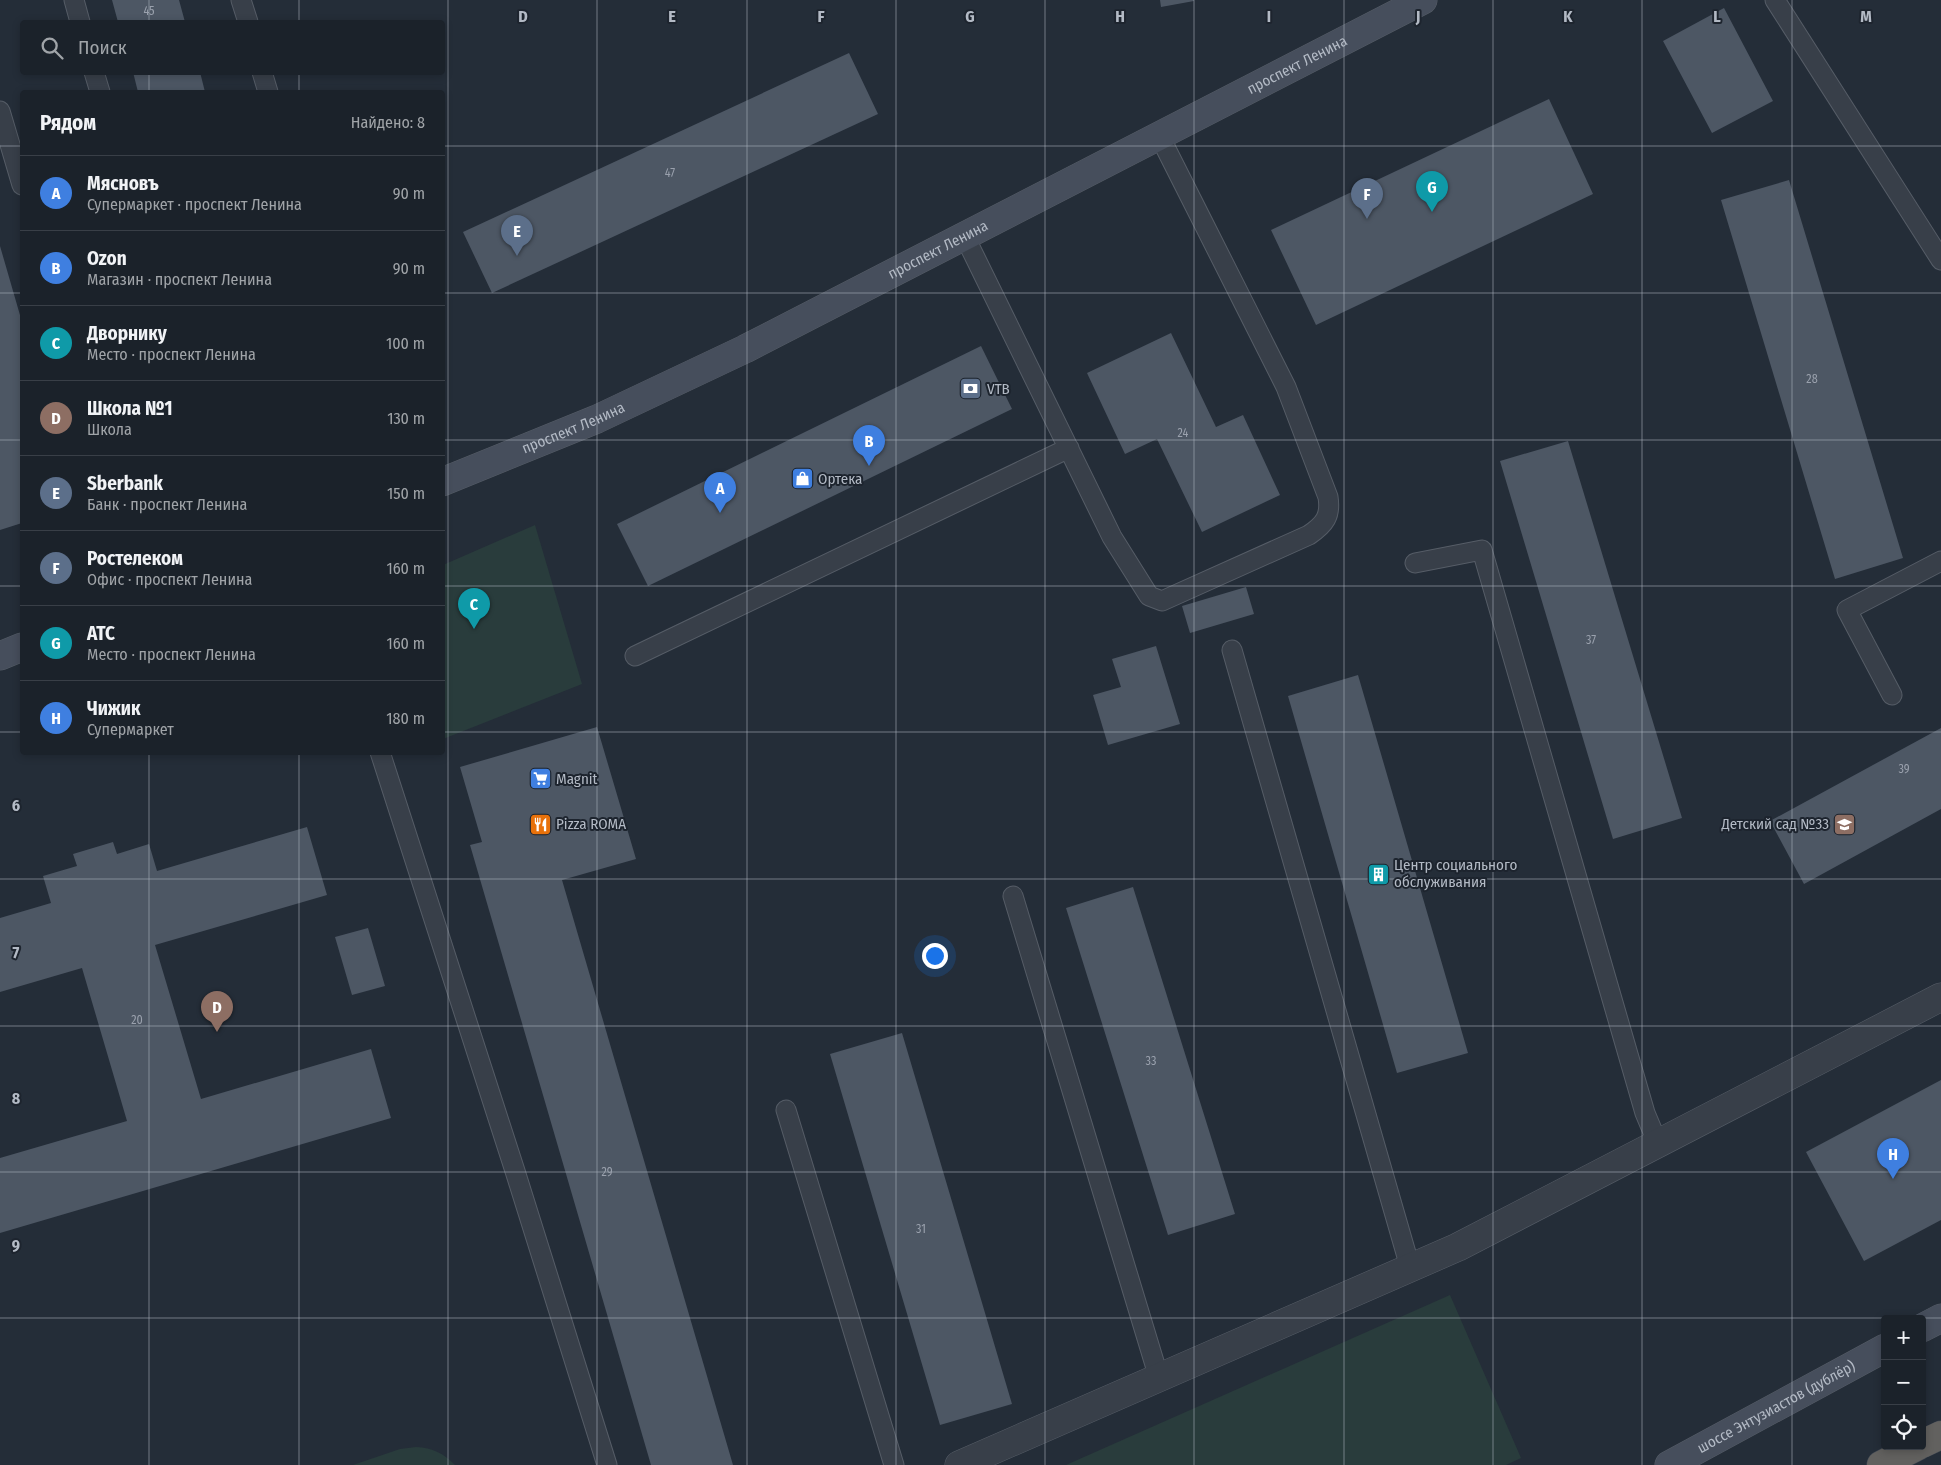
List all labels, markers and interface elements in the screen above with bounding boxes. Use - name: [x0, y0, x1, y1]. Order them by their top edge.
- house number: 45: [143, 4, 155, 18]
- text: D: [518, 7, 528, 26]
- text: E: [668, 7, 676, 26]
- text: F: [817, 7, 825, 26]
- text: G: [965, 7, 975, 26]
- text: H: [1115, 7, 1125, 26]
- text: I: [1267, 7, 1271, 26]
- text: J: [1415, 7, 1420, 26]
- text: K: [1563, 7, 1573, 26]
- text: L: [1713, 7, 1721, 26]
- text: M: [1860, 7, 1872, 26]
- search box: [20, 20, 445, 75]
- street label: проспект Ленина: [1244, 32, 1350, 98]
- icon: search: [38, 34, 66, 62]
- text: Поиск: [78, 36, 127, 59]
- text: Рядом: [40, 110, 96, 136]
- text: Найдено: 8: [351, 113, 425, 132]
- house number: 47: [665, 166, 675, 180]
- pin: G: [1416, 171, 1448, 212]
- text: Мясновъ: [87, 172, 159, 195]
- pin: F: [1351, 178, 1383, 219]
- text: A: [52, 184, 60, 203]
- text: 90 m: [393, 184, 425, 203]
- text: Супермаркет · проспект Ленина: [87, 195, 302, 214]
- pin: E: [501, 215, 533, 256]
- street label: проспект Ленина: [885, 217, 991, 283]
- text: Ozon: [87, 247, 127, 270]
- text: B: [52, 259, 60, 278]
- text: 90 m: [393, 259, 425, 278]
- text: Магазин · проспект Ленина: [87, 270, 272, 289]
- text: Дворнику: [87, 322, 167, 345]
- text: C: [52, 334, 60, 353]
- text: 100 m: [386, 334, 425, 353]
- text: Место · проспект Ленина: [87, 345, 256, 364]
- house number: 28: [1806, 372, 1818, 386]
- bank icon: VTB: [959, 377, 983, 401]
- place label: VTB: [987, 380, 1010, 398]
- text: Школа №1: [87, 397, 173, 420]
- street label: проспект Ленина: [519, 398, 628, 458]
- text: D: [51, 409, 61, 428]
- text: 130 m: [387, 409, 425, 428]
- text: Школа: [87, 420, 132, 439]
- pin: B: [853, 425, 885, 466]
- house number: 24: [1178, 426, 1189, 440]
- shop icon: Ортека: [790, 467, 814, 491]
- place label: Ортека: [818, 470, 862, 488]
- text: Sberbank: [87, 472, 163, 495]
- pin: A: [704, 472, 736, 513]
- text: E: [52, 484, 60, 503]
- text: 150 m: [387, 484, 425, 503]
- text: Банк · проспект Ленина: [87, 495, 247, 514]
- text: Ростелеком: [87, 547, 183, 570]
- text: F: [52, 559, 60, 578]
- text: 160 m: [386, 559, 425, 578]
- text: Офис · проспект Ленина: [87, 570, 252, 589]
- pin: C: [458, 588, 490, 629]
- text: АТС: [87, 622, 115, 645]
- house number: 37: [1586, 633, 1596, 647]
- text: G: [51, 634, 61, 653]
- text: 160 m: [386, 634, 425, 653]
- text: Место · проспект Ленина: [87, 645, 256, 664]
- text: Чижик: [87, 697, 141, 720]
- text: H: [51, 709, 61, 728]
- text: 180 m: [386, 709, 425, 728]
- text: Супермаркет: [87, 720, 174, 739]
- house number: 39: [1898, 762, 1910, 776]
- supermarket icon: Magnit: [528, 767, 552, 791]
- place label: Magnit: [556, 770, 598, 788]
- text: 6: [12, 796, 20, 815]
- restaurant icon: Pizza ROMA: [528, 812, 552, 836]
- school or university icon: Детский сад №33: [1833, 812, 1857, 836]
- place label: Pizza ROMA: [556, 815, 626, 833]
- place label: Детский сад №33: [1720, 815, 1829, 833]
- place label: Центр социального обслуживания: [1394, 856, 1517, 891]
- building icon: Центр социального обслуживания: [1366, 862, 1390, 886]
- text: 7: [13, 943, 20, 962]
- your location: [922, 943, 948, 969]
- pin: D: [201, 991, 233, 1032]
- house number: 20: [131, 1013, 143, 1027]
- house number: 33: [1146, 1054, 1156, 1068]
- text: 8: [12, 1089, 21, 1108]
- pin: H: [1877, 1138, 1909, 1179]
- house number: 29: [601, 1165, 613, 1179]
- house number: 31: [916, 1222, 926, 1236]
- text: 9: [12, 1236, 20, 1255]
- map controls: [1881, 1315, 1926, 1450]
- button: +: [1881, 1315, 1926, 1360]
- street label: шоссе Энтузиастов (дублёр): [1694, 1357, 1858, 1457]
- button: −: [1881, 1360, 1926, 1405]
- button: locate: [1881, 1405, 1926, 1450]

